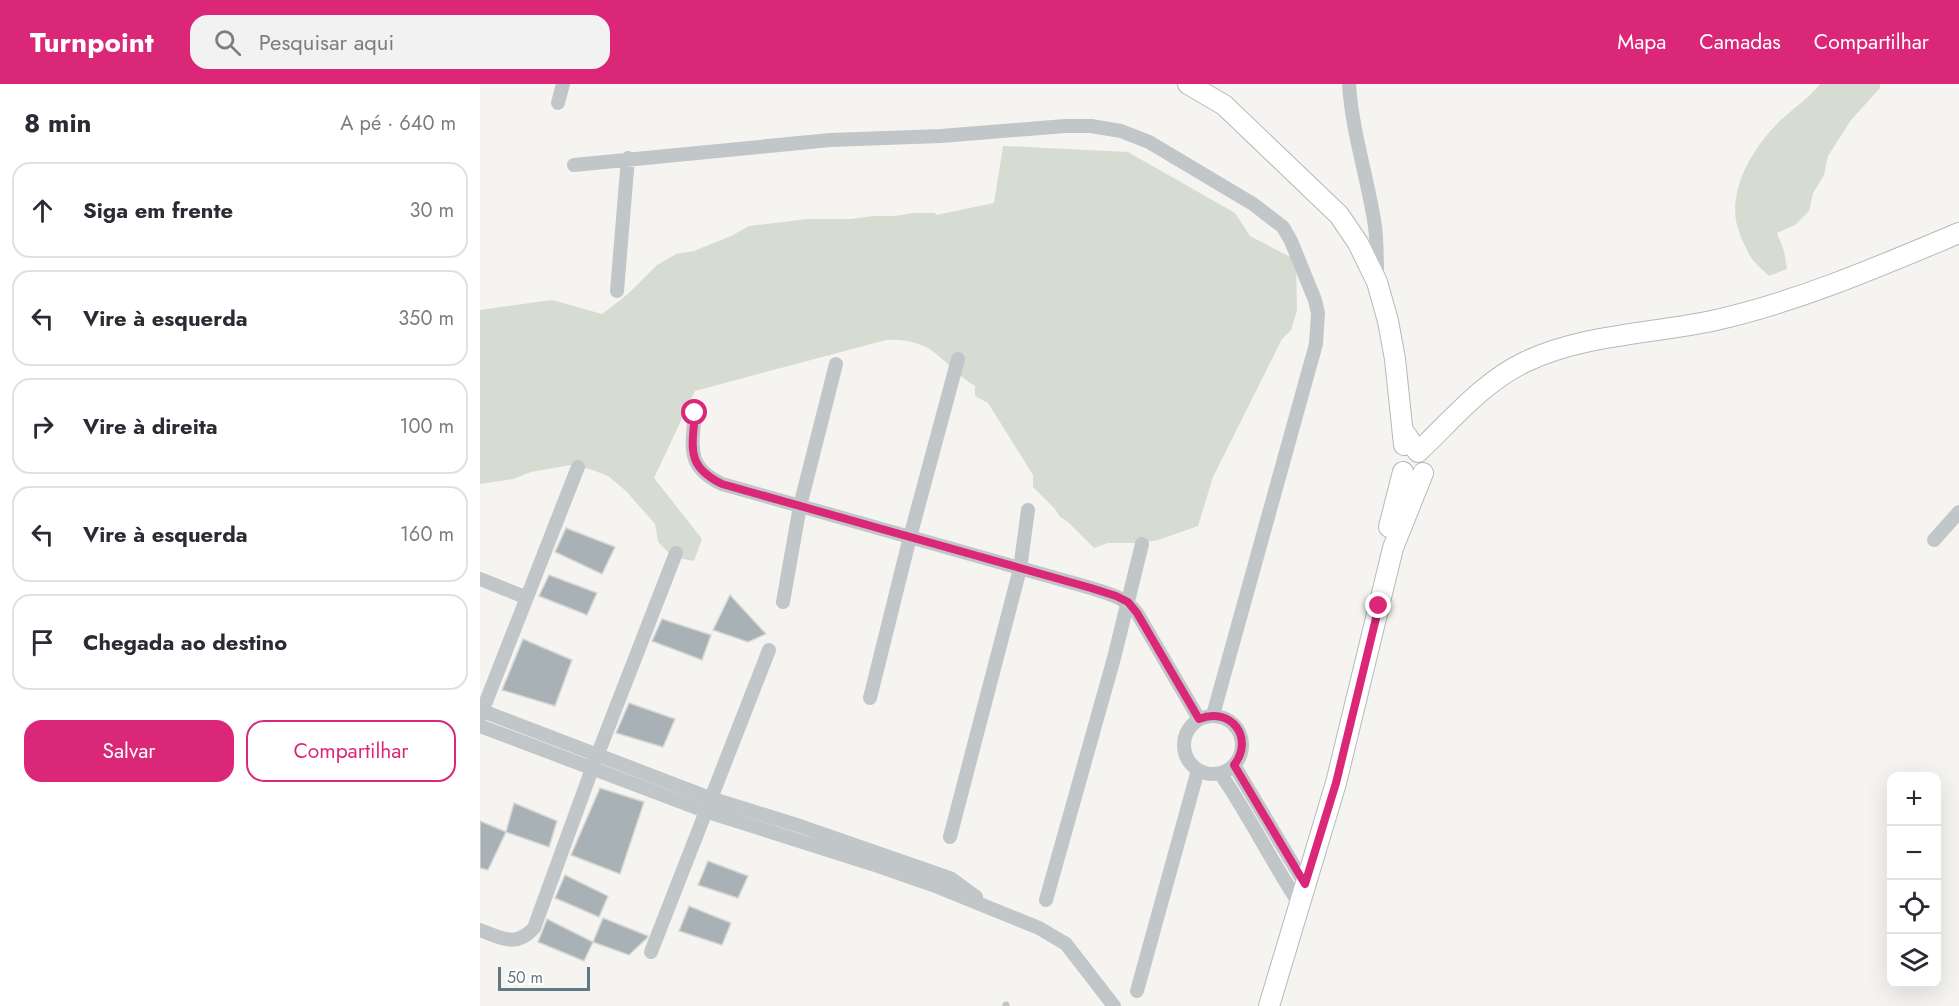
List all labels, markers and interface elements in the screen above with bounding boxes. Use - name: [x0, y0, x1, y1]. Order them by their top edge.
- search box: [190, 15, 610, 69]
- text: Turnpoint: [30, 22, 154, 63]
- icon: search: [211, 26, 244, 59]
- text: Pesquisar aqui: [259, 26, 394, 58]
- text: Mapa: [1617, 27, 1666, 57]
- text: Camadas: [1699, 27, 1781, 57]
- text: Compartilhar: [1814, 27, 1929, 57]
- text: 8 min: [24, 104, 92, 142]
- text: A pé · 640 m: [340, 109, 456, 138]
- icon: ahead: [26, 194, 59, 227]
- text: Siga em frente: [83, 194, 233, 226]
- text: 30 m: [409, 196, 454, 225]
- icon: left: [26, 302, 59, 335]
- text: Vire à esquerda: [83, 302, 248, 334]
- text: 350 m: [398, 304, 454, 333]
- route start: [681, 399, 707, 425]
- icon: right: [26, 410, 59, 443]
- text: Vire à direita: [83, 410, 218, 442]
- text: 100 m: [399, 412, 454, 441]
- icon: left: [26, 518, 59, 551]
- text: Vire à esquerda: [83, 518, 248, 550]
- text: 160 m: [400, 520, 454, 549]
- route end: [1365, 592, 1391, 618]
- icon: arrive: [26, 626, 59, 659]
- text: Chegada ao destino: [83, 626, 287, 658]
- button: Salvar: [24, 720, 234, 782]
- button: Compartilhar: [246, 720, 456, 782]
- map controls: [1887, 772, 1941, 988]
- button: +: [1887, 772, 1941, 826]
- button: −: [1887, 826, 1941, 880]
- button: locate: [1887, 880, 1941, 934]
- button: layers: [1887, 934, 1941, 988]
- scale bar: [498, 964, 590, 992]
- text: 50 m: [507, 966, 543, 989]

